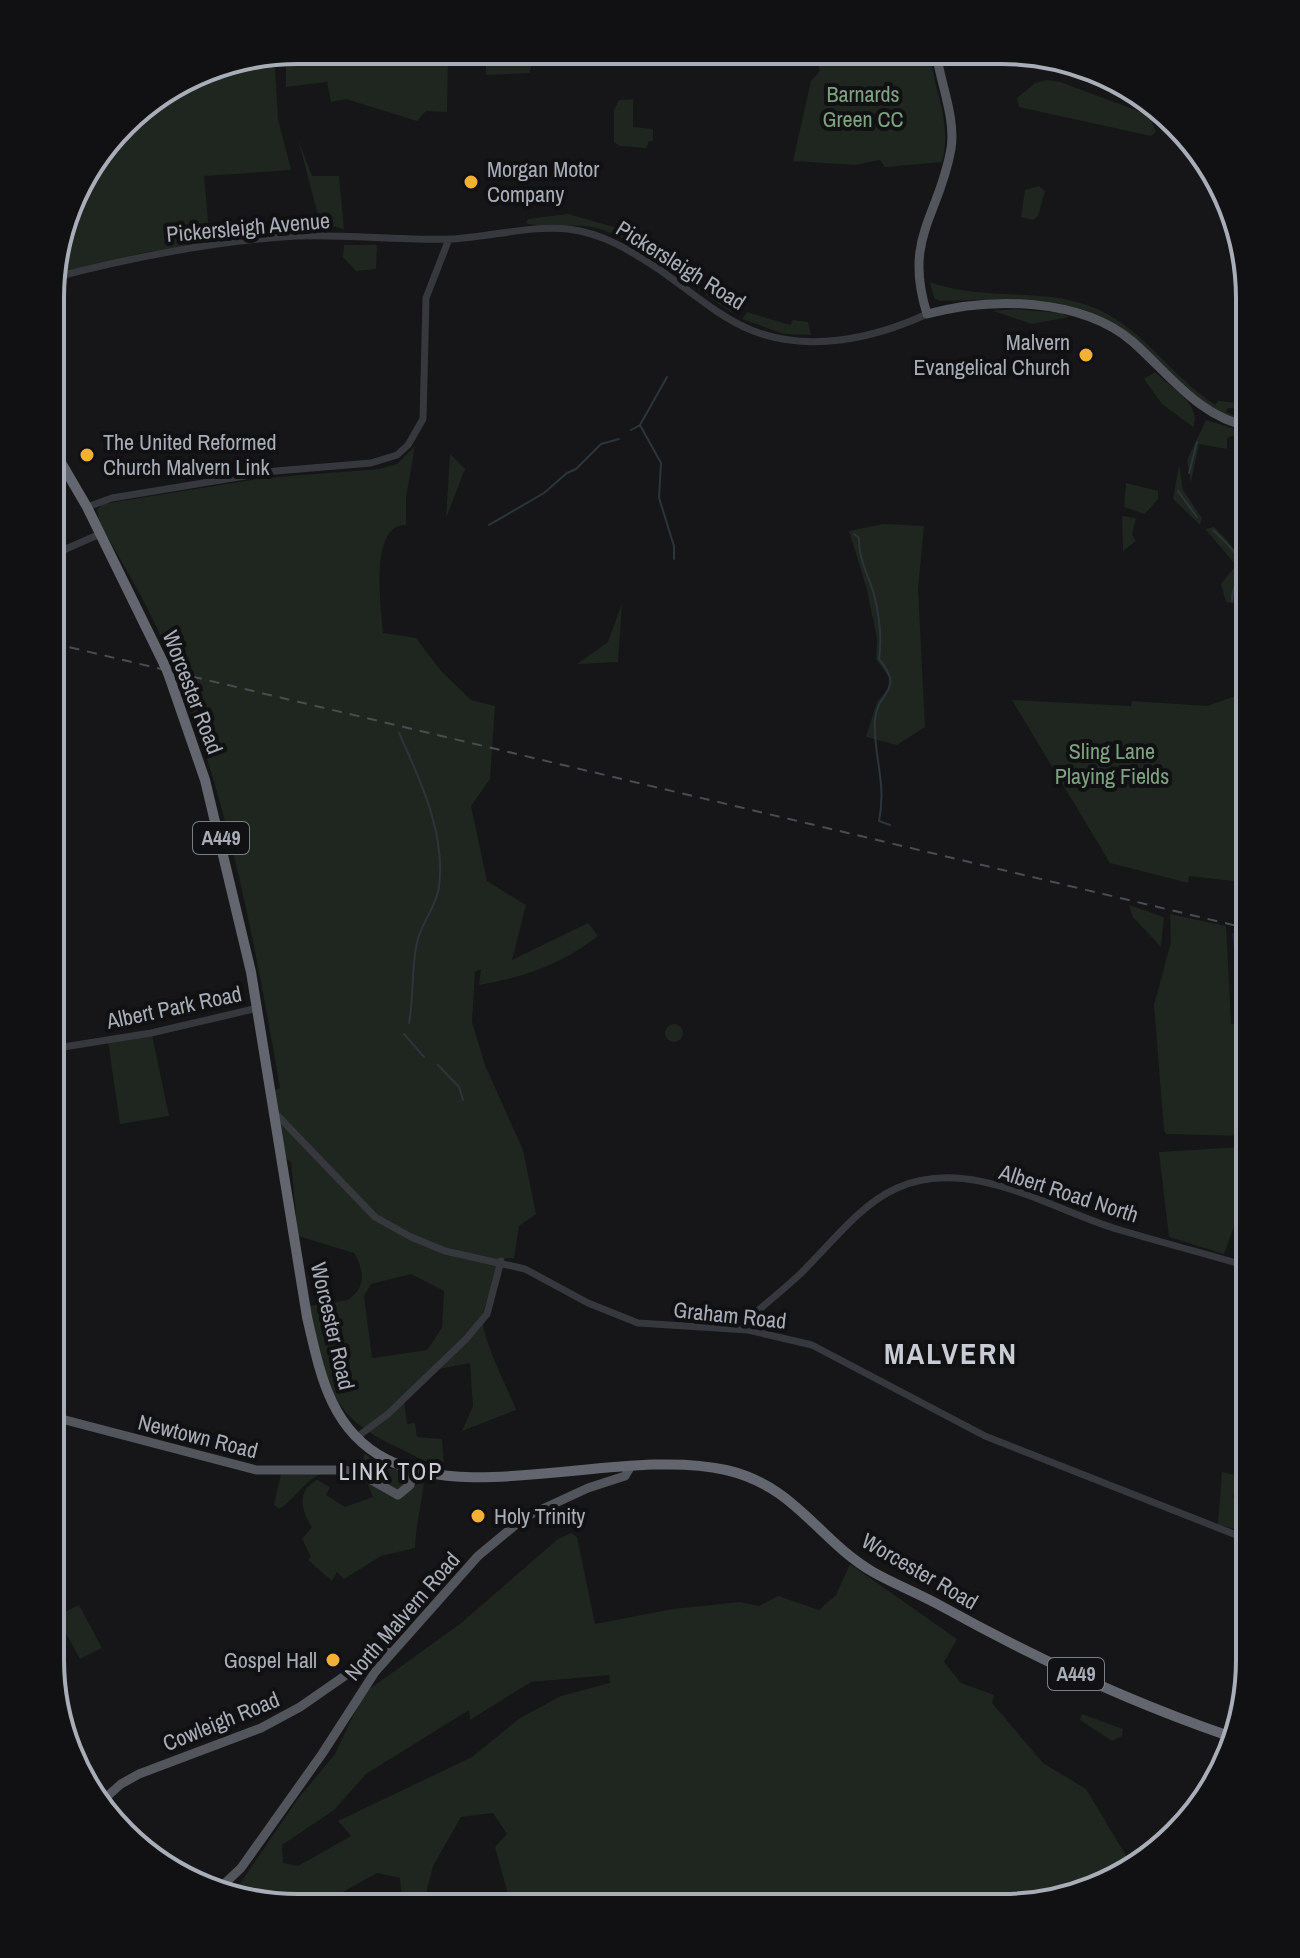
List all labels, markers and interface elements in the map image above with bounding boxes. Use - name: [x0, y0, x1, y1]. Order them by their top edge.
- park label: Barnards Green CC: [822, 79, 904, 134]
- place label: Morgan Motor Company: [487, 154, 599, 209]
- marker: Morgan Motor Company: [462, 173, 480, 191]
- street label: Pickersleigh Avenue: [165, 205, 331, 249]
- street label: Pickersleigh Road: [611, 213, 751, 317]
- place label: Malvern Evangelical Church: [914, 327, 1070, 382]
- marker: Malvern Evangelical Church: [1077, 346, 1095, 364]
- place label: The United Reformed Church Malvern Link: [103, 427, 276, 482]
- marker: The United Reformed Church Malvern Link: [78, 446, 96, 464]
- street label: Worcester Road: [156, 626, 230, 758]
- park label: Sling Lane Playing Fields: [1055, 736, 1169, 791]
- road number: A449: [193, 822, 249, 854]
- street label: Albert Park Road: [103, 978, 244, 1036]
- street label: Albert Road North: [995, 1156, 1142, 1230]
- street label: Worcester Road: [304, 1259, 362, 1393]
- street label: Graham Road: [672, 1294, 788, 1336]
- district label: MALVERN: [884, 1333, 1018, 1373]
- street label: Newtown Road: [135, 1407, 261, 1465]
- district label: LINK TOP: [338, 1455, 444, 1487]
- place label: Holy Trinity: [494, 1501, 585, 1531]
- marker: Holy Trinity: [469, 1507, 487, 1525]
- street label: Worcester Road: [856, 1526, 984, 1616]
- street label: North Malvern Road: [338, 1545, 466, 1687]
- place label: Gospel Hall: [224, 1645, 317, 1675]
- marker: Gospel Hall: [324, 1651, 342, 1669]
- road number: A449: [1048, 1658, 1104, 1690]
- street label: Cowleigh Road: [158, 1684, 284, 1758]

